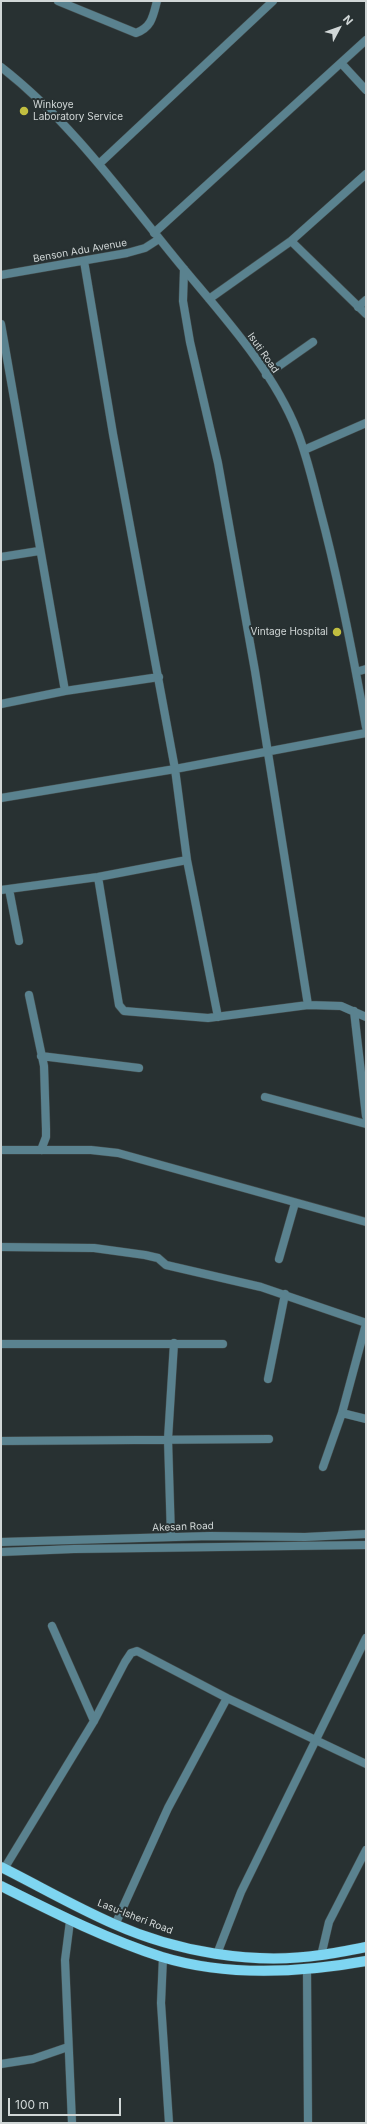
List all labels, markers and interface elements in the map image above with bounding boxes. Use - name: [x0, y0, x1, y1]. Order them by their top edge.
- north arrow: [319, 8, 359, 48]
- text: N: [340, 12, 356, 28]
- place label: Winkoye Laboratory Service: [33, 99, 123, 122]
- marker: Winkoye Laboratory Service: [18, 105, 30, 117]
- street label: Benson Adu Avenue: [32, 237, 128, 265]
- street label: Isuti Road: [245, 331, 281, 375]
- place label: Vintage Hospital: [250, 626, 328, 638]
- marker: Vintage Hospital: [331, 626, 343, 638]
- street label: Akesan Road: [152, 1520, 214, 1534]
- street label: Lasu-Isheri Road: [96, 1897, 174, 1937]
- scale bar: [10, 2090, 123, 2116]
- text: 100 m: [15, 2097, 49, 2112]

